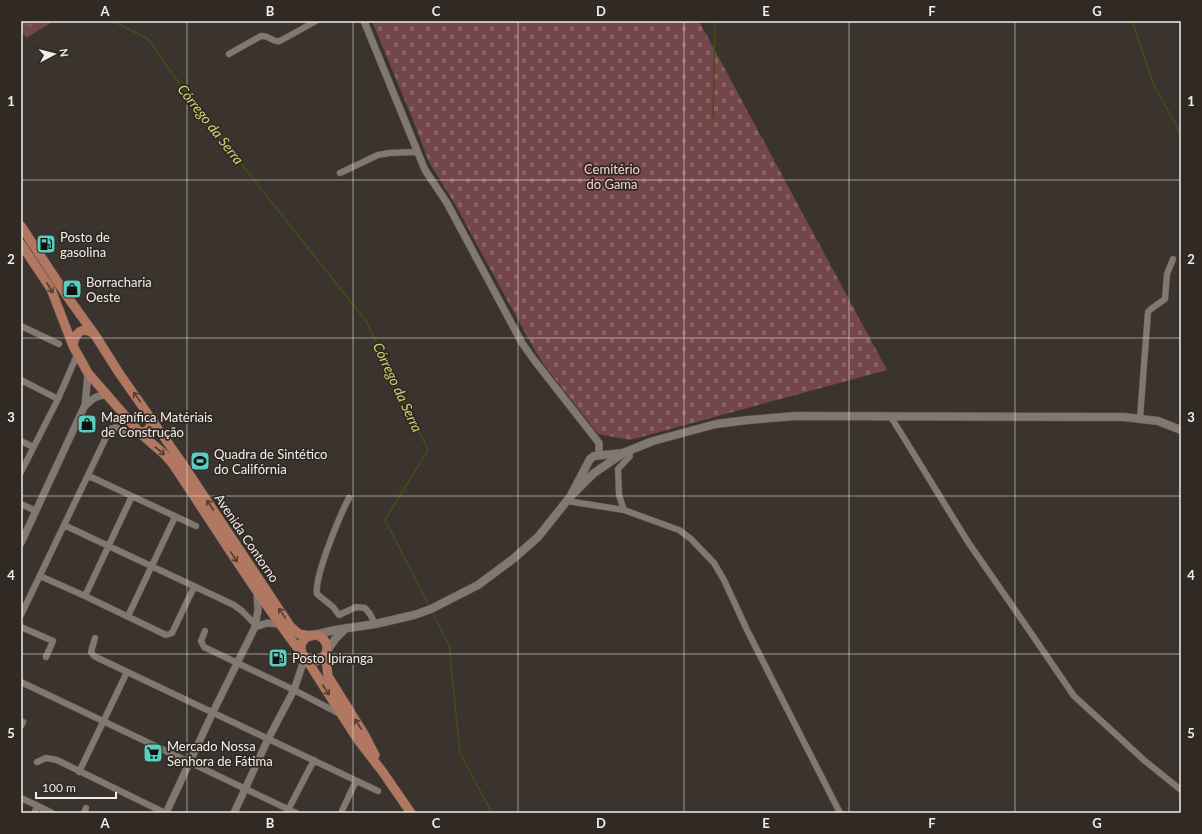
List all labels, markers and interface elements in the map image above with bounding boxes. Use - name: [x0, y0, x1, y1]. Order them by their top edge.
- text: A: [99, 3, 110, 19]
- text: B: [266, 3, 275, 19]
- text: C: [432, 3, 441, 19]
- text: D: [596, 3, 606, 19]
- text: E: [762, 3, 770, 19]
- text: F: [928, 3, 936, 19]
- text: G: [1092, 3, 1102, 19]
- north arrow: [34, 34, 74, 74]
- text: N: [57, 48, 71, 58]
- water label: Córrego da Serra: [174, 81, 248, 167]
- text: 1: [7, 93, 15, 109]
- text: 1: [1187, 93, 1195, 109]
- park label: Cemitério do Gama: [584, 161, 640, 192]
- place label: Posto de gasolina: [60, 229, 110, 260]
- fuel station icon: Posto de gasolina: [35, 233, 57, 255]
- text: 2: [7, 251, 15, 267]
- text: 2: [1187, 251, 1195, 267]
- place label: Borracharia Oeste: [86, 274, 152, 305]
- shop icon: Borracharia Oeste: [61, 278, 83, 300]
- one-way arrow: [47, 282, 55, 294]
- water label: Córrego da Serra: [370, 339, 426, 435]
- one-way arrow: [132, 392, 141, 403]
- text: 3: [7, 409, 15, 425]
- place label: Magnífica Matériais de Construção: [101, 409, 213, 440]
- text: 3: [1187, 409, 1195, 425]
- shop icon: Magnífica Matériais de Construção: [76, 413, 98, 435]
- one-way arrow: [155, 446, 166, 455]
- place label: Quadra de Sintético do Califórnia: [214, 446, 327, 477]
- sports icon: Quadra de Sintético do Califórnia: [189, 450, 211, 472]
- street label: Avenida Contorno: [211, 491, 283, 585]
- one-way arrow: [206, 500, 214, 511]
- one-way arrow: [231, 551, 239, 563]
- text: 4: [7, 567, 15, 583]
- text: 4: [1187, 567, 1195, 583]
- one-way arrow: [278, 608, 286, 619]
- fuel station icon: Posto Ipiranga: [267, 647, 289, 669]
- place label: Posto Ipiranga: [292, 650, 373, 666]
- one-way arrow: [322, 684, 330, 695]
- one-way arrow: [354, 719, 362, 730]
- text: 5: [7, 725, 15, 741]
- text: 5: [1187, 725, 1195, 741]
- place label: Mercado Nossa Senhora de Fátima: [167, 738, 273, 769]
- supermarket icon: Mercado Nossa Senhora de Fátima: [142, 742, 164, 764]
- scale bar: [36, 774, 116, 800]
- text: 100 m: [42, 780, 76, 795]
- text: A: [99, 815, 110, 831]
- text: B: [266, 815, 275, 831]
- text: C: [432, 815, 441, 831]
- text: D: [596, 815, 606, 831]
- text: E: [762, 815, 770, 831]
- text: F: [928, 815, 936, 831]
- text: G: [1092, 815, 1102, 831]

